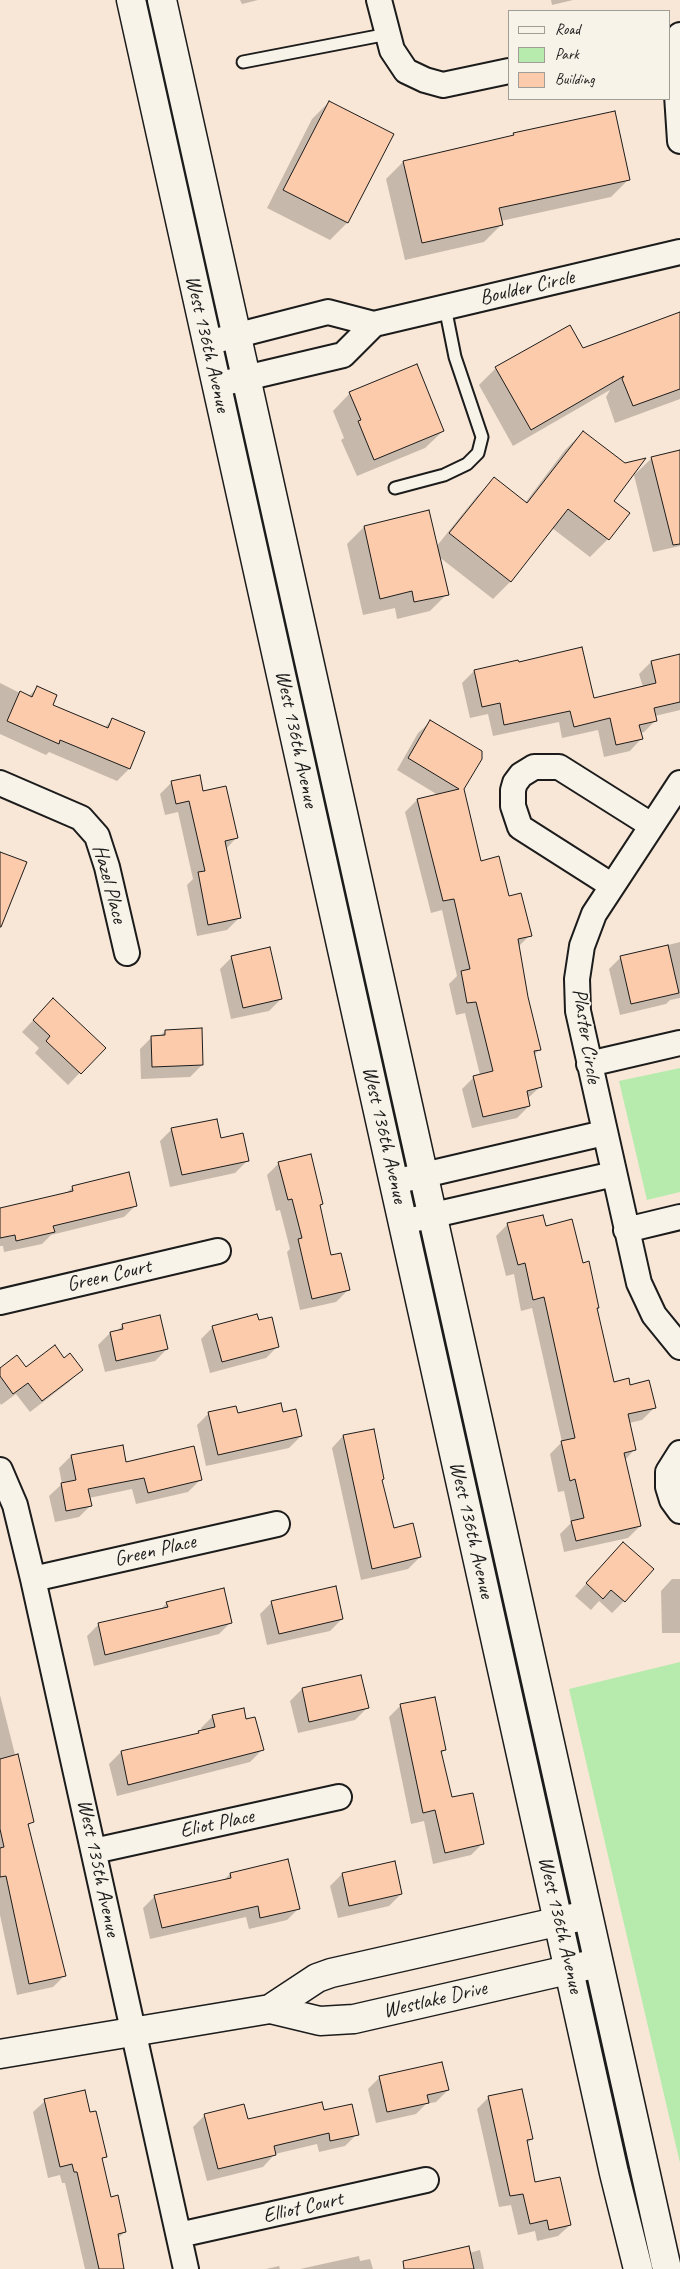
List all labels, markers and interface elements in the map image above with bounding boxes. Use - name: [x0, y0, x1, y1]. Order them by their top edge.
- legend: [508, 10, 670, 100]
- text: Road: [555, 20, 580, 39]
- text: Park: [555, 45, 579, 64]
- text: Building: [555, 70, 594, 89]
- street label: Boulder Circle: [477, 265, 577, 311]
- street label: West 136th Avenue: [179, 273, 235, 415]
- street label: West 136th Avenue: [269, 668, 323, 810]
- street label: Hazel Place: [86, 842, 132, 926]
- street label: Plaster Circle: [566, 987, 606, 1085]
- street label: West 136th Avenue: [356, 1064, 412, 1206]
- street label: Green Court: [64, 1254, 154, 1298]
- street label: West 136th Avenue: [443, 1459, 499, 1601]
- street label: Green Place: [112, 1529, 198, 1573]
- street label: West 135th Avenue: [71, 1797, 125, 1939]
- street label: Eliot Place: [178, 1804, 256, 1844]
- street label: West 136th Avenue: [532, 1854, 588, 1996]
- street label: Westlake Drive: [381, 1976, 489, 2024]
- street label: Elliot Court: [261, 2187, 345, 2229]

